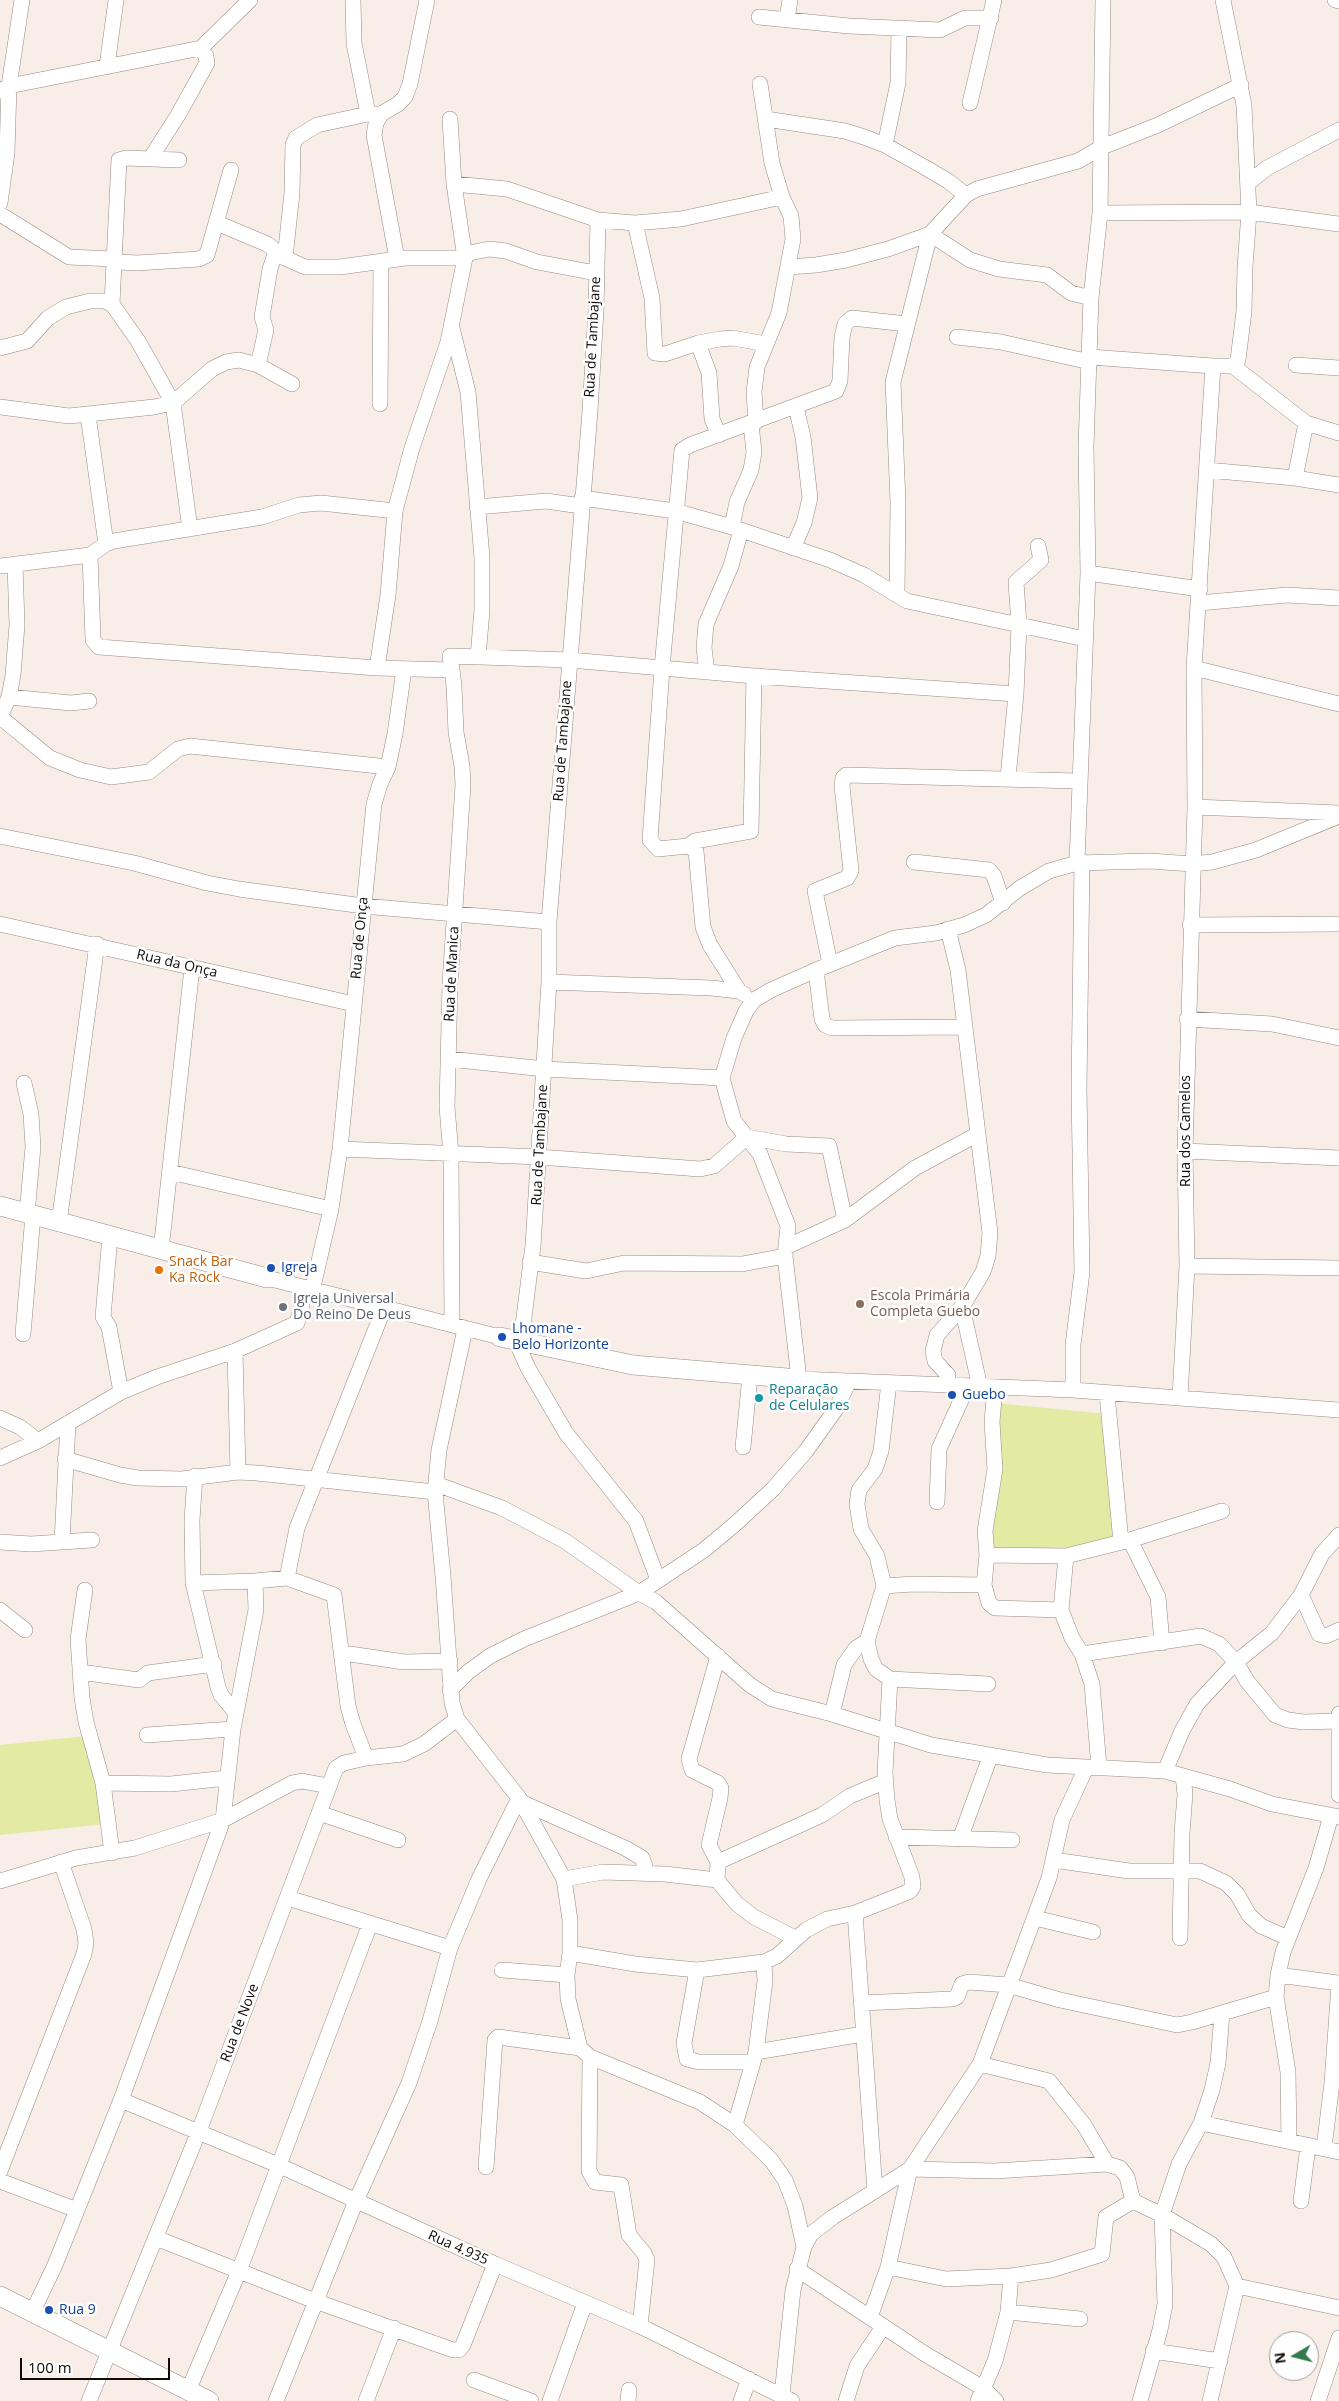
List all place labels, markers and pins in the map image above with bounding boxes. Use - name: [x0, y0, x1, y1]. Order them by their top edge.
- place label: Snack Bar Ka Rock: [169, 1254, 233, 1286]
- place label: Igreja: [281, 1260, 317, 1276]
- marker: Igreja: [265, 1262, 277, 1274]
- marker: Snack Bar Ka Rock: [153, 1264, 165, 1276]
- place label: Escola Primária Completa Guebo: [870, 1288, 980, 1320]
- place label: Igreja Universal Do Reino De Deus: [293, 1291, 411, 1324]
- marker: Escola Primária Completa Guebo: [854, 1298, 866, 1310]
- marker: Igreja Universal Do Reino De Deus: [277, 1301, 289, 1313]
- place label: Lhomane - Belo Horizonte: [512, 1321, 609, 1354]
- marker: Lhomane - Belo Horizonte: [496, 1331, 508, 1343]
- place label: Reparação de Celulares: [769, 1382, 849, 1414]
- place label: Guebo: [962, 1387, 1006, 1403]
- marker: Guebo: [946, 1389, 958, 1401]
- marker: Reparação de Celulares: [753, 1392, 765, 1404]
- place label: Rua 9: [59, 2302, 96, 2318]
- marker: Rua 9: [43, 2304, 55, 2316]

